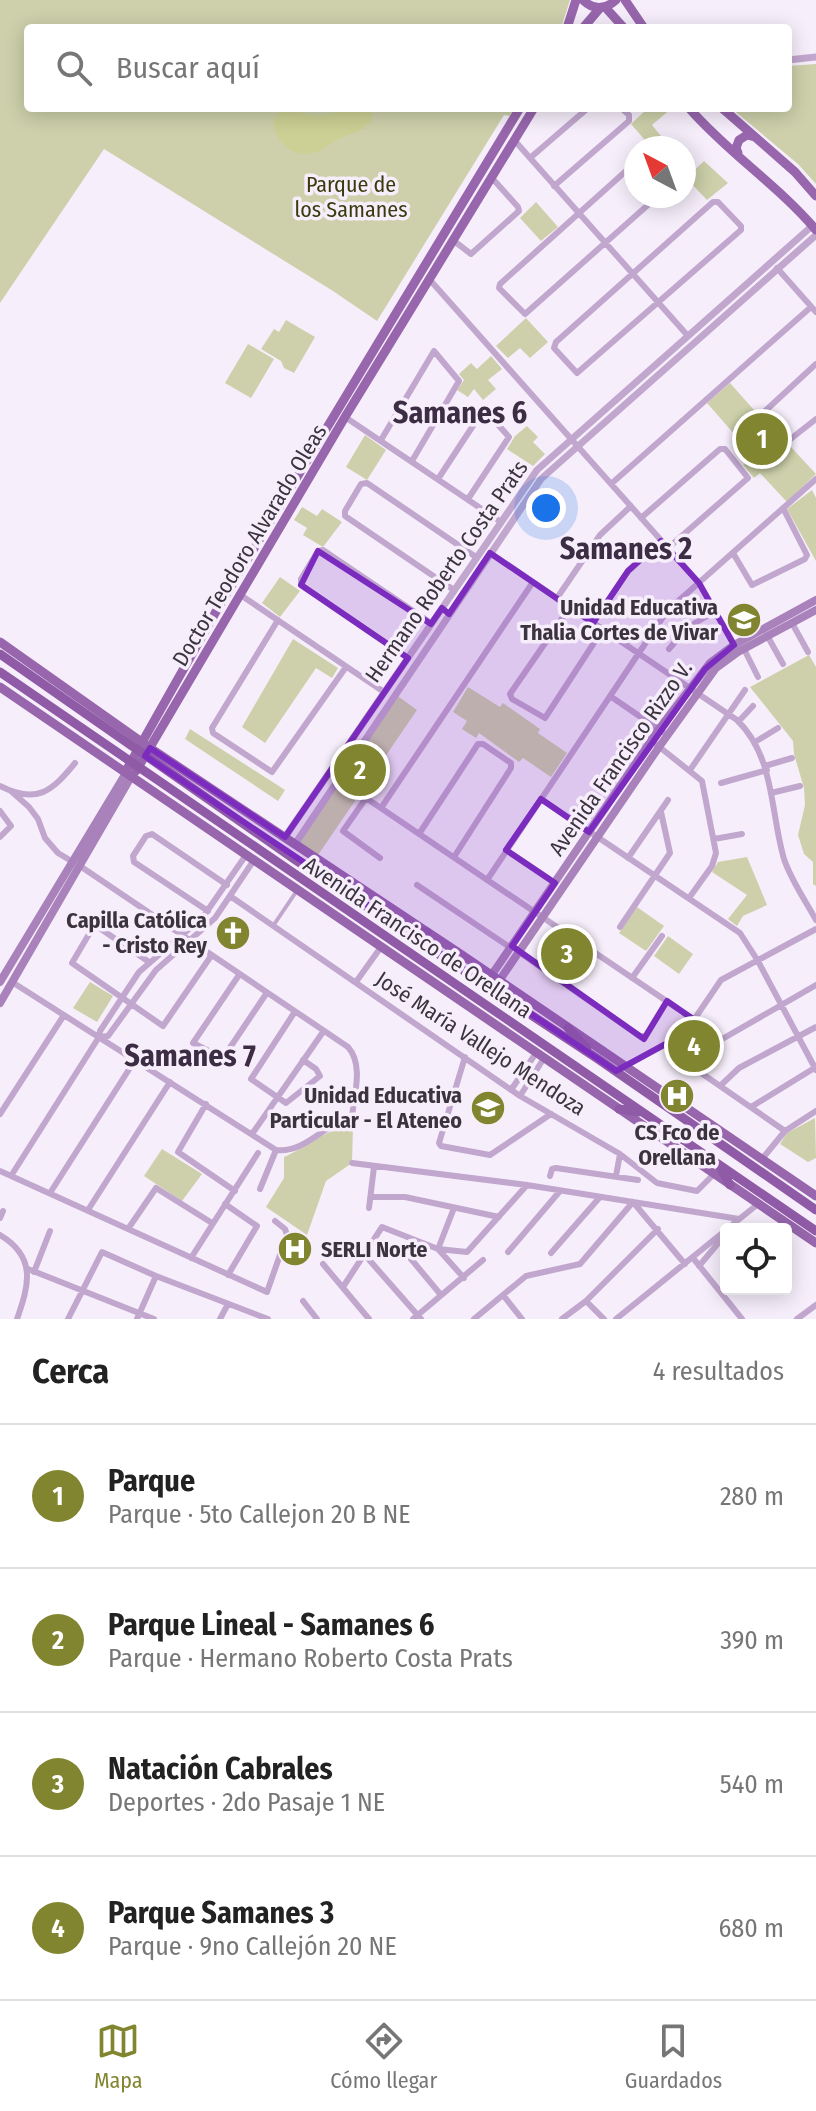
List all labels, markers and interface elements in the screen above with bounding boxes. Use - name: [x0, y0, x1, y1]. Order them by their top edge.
- search box: [24, 24, 792, 112]
- icon: search: [52, 46, 96, 90]
- text: Buscar aquí: [116, 50, 260, 86]
- north arrow: [624, 136, 696, 208]
- park label: Parque de los Samanes: [294, 171, 408, 223]
- district label: Samanes 6: [393, 395, 527, 431]
- pin: 1: [736, 409, 788, 469]
- street label: Doctor Teodoro Alvarado Oleas: [166, 419, 332, 671]
- street label: Hermano Roberto Costa Prats: [359, 455, 534, 688]
- your location: [526, 488, 566, 528]
- district label: Samanes 2: [560, 531, 692, 567]
- place label: Unidad Educativa Thalia Cortes de Vivar: [520, 594, 719, 646]
- school or university icon: Unidad Educativa Thalia Cortes de Vivar: [725, 601, 763, 639]
- street label: Avenida Francisco Rizzo V.: [543, 656, 698, 861]
- pin: 2: [334, 740, 386, 800]
- street label: Avenida Francisco de Orellana: [298, 851, 537, 1024]
- place label: Capilla Católica - Cristo Rey: [66, 907, 208, 959]
- church icon: Capilla Católica - Cristo Rey: [214, 914, 252, 952]
- pin: 3: [541, 924, 593, 984]
- street label: José María Vallejo Mendoza: [371, 965, 591, 1121]
- pin: 4: [668, 1016, 720, 1076]
- district label: Samanes 7: [124, 1038, 256, 1074]
- hospital icon: CS Fco de Orellana: [658, 1077, 696, 1115]
- place label: Unidad Educativa Particular - El Ateneo: [270, 1082, 462, 1134]
- school or university icon: Unidad Educativa Particular - El Ateneo: [469, 1089, 507, 1127]
- place label: CS Fco de Orellana: [635, 1119, 719, 1171]
- map controls: [720, 1223, 792, 1295]
- button: locate: [720, 1223, 792, 1295]
- hospital icon: SERLI Norte: [276, 1230, 314, 1268]
- place label: SERLI Norte: [321, 1236, 427, 1263]
- text: Cerca: [32, 1351, 109, 1392]
- text: 4 resultados: [653, 1356, 784, 1387]
- text: Parque: [108, 1463, 195, 1499]
- text: 1: [53, 1481, 64, 1512]
- text: 280 m: [720, 1481, 784, 1512]
- text: Parque · 5to Callejon 20 B NE: [108, 1499, 410, 1530]
- text: Parque Lineal - Samanes 6: [108, 1607, 435, 1643]
- text: 2: [52, 1625, 64, 1656]
- text: 390 m: [720, 1625, 784, 1656]
- text: Parque · Hermano Roberto Costa Prats: [108, 1643, 513, 1674]
- text: Natación Cabrales: [108, 1751, 333, 1787]
- text: 3: [52, 1769, 64, 1800]
- text: 540 m: [720, 1769, 784, 1800]
- text: Deportes · 2do Pasaje 1 NE: [108, 1787, 385, 1818]
- text: Parque Samanes 3: [108, 1895, 334, 1931]
- text: 4: [51, 1913, 65, 1944]
- text: 680 m: [718, 1913, 784, 1944]
- text: Parque · 9no Callejón 20 NE: [108, 1931, 397, 1962]
- tab: Mapa: [94, 2019, 143, 2094]
- tab: Cómo llegar: [330, 2019, 437, 2094]
- tab: Guardados: [625, 2019, 722, 2094]

